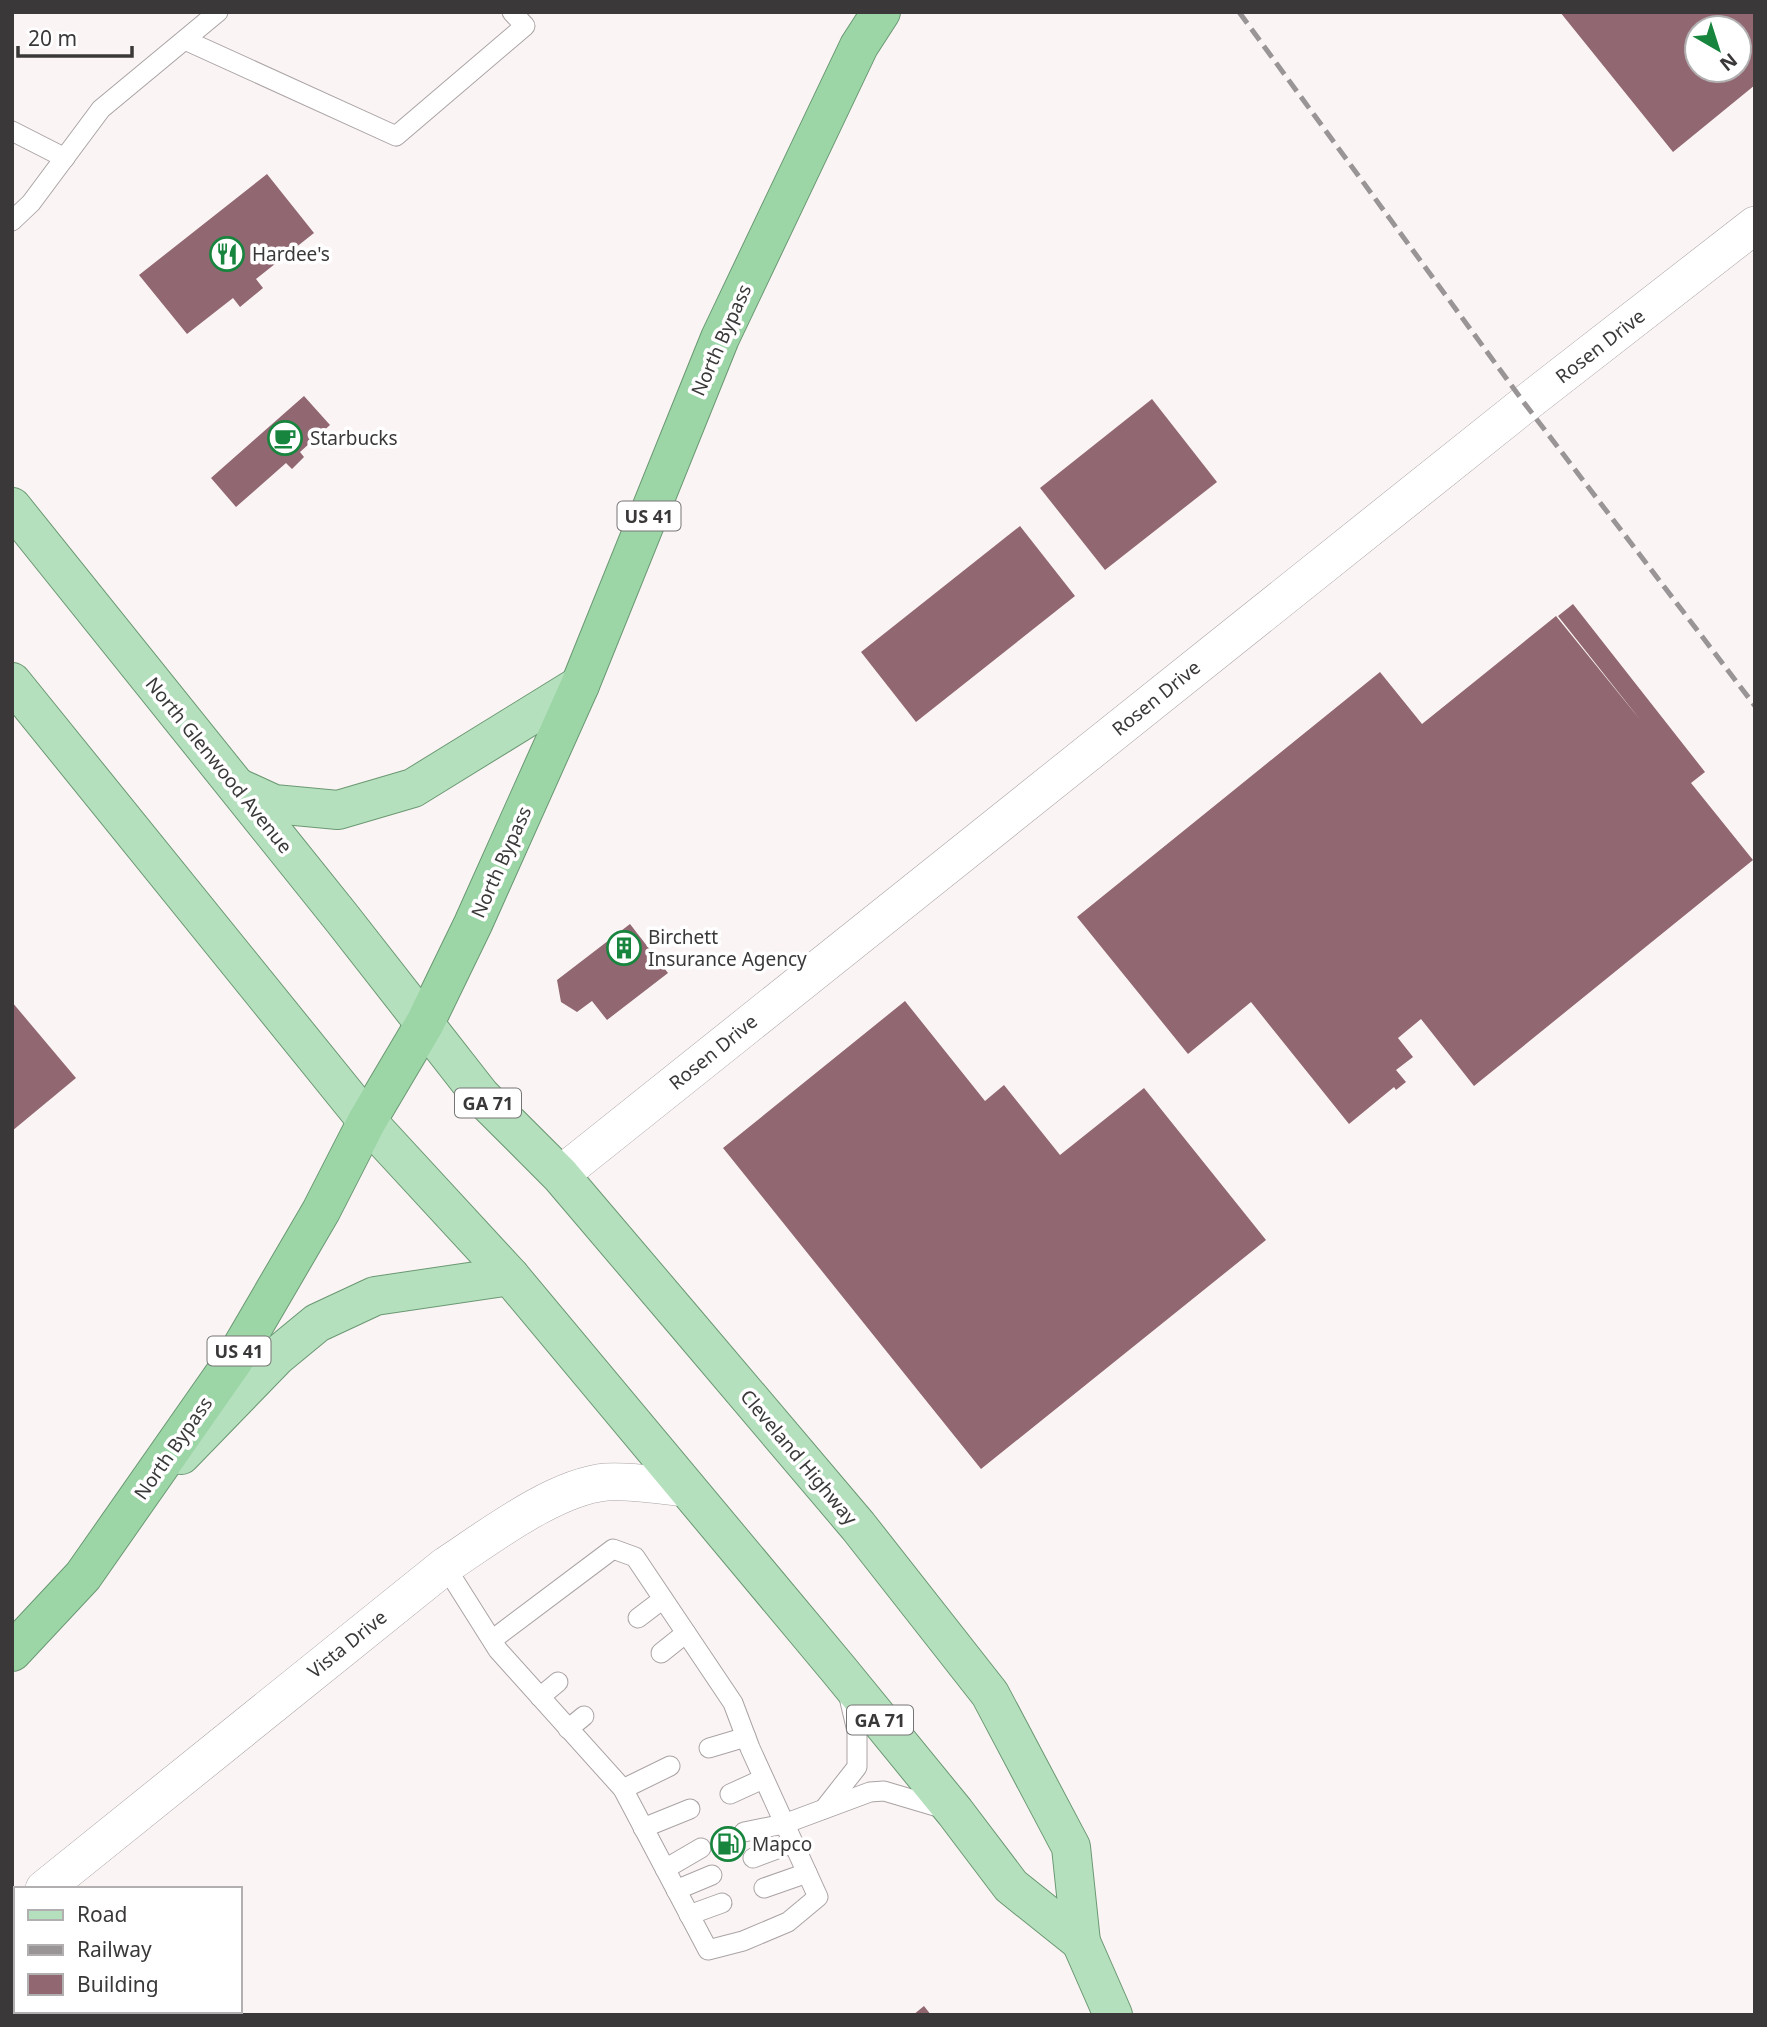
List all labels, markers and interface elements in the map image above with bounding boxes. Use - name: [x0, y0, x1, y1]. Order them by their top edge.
- scale bar: [18, 14, 131, 58]
- north arrow: [1683, 14, 1753, 84]
- text: 20 m: [28, 24, 77, 52]
- text: N: [1715, 47, 1743, 77]
- restaurant icon: Hardee's: [208, 235, 246, 273]
- place label: Hardee's: [252, 241, 330, 267]
- street label: North Bypass: [685, 280, 757, 400]
- street label: Rosen Drive: [1550, 303, 1650, 389]
- cafe icon: Starbucks: [266, 419, 304, 457]
- place label: Starbucks: [310, 425, 398, 451]
- road number: US 41: [618, 502, 680, 530]
- street label: Rosen Drive: [1106, 654, 1206, 742]
- street label: North Glenwood Avenue: [140, 671, 298, 859]
- street label: North Bypass: [465, 802, 537, 922]
- place label: Birchett Insurance Agency: [648, 924, 807, 972]
- building icon: Birchett Insurance Agency: [605, 929, 643, 967]
- street label: Rosen Drive: [663, 1008, 763, 1096]
- road number: GA 71: [455, 1088, 521, 1118]
- road number: US 41: [208, 1336, 270, 1366]
- street label: Cleveland Highway: [735, 1384, 864, 1530]
- street label: North Bypass: [128, 1391, 218, 1505]
- street label: Vista Drive: [302, 1604, 392, 1684]
- road number: GA 71: [847, 1706, 913, 1735]
- fuel station icon: Mapco: [709, 1825, 747, 1863]
- place label: Mapco: [752, 1831, 812, 1857]
- legend: [14, 1887, 242, 2013]
- text: Road: [77, 1900, 127, 1928]
- text: Railway: [77, 1935, 152, 1963]
- text: Building: [77, 1970, 159, 1998]

